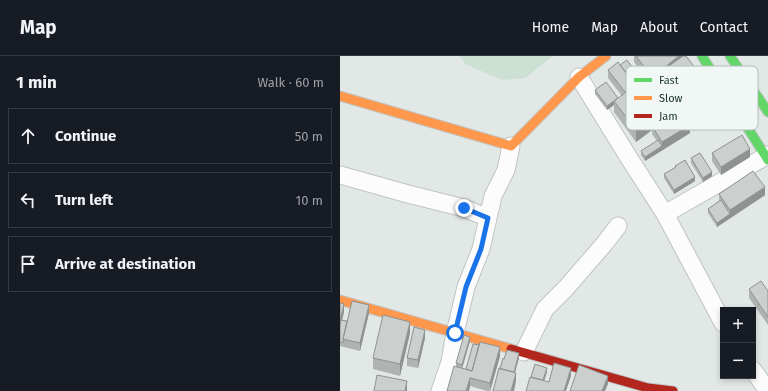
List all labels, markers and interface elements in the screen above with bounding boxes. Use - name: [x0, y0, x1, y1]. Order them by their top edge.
- text: Map: [20, 16, 57, 39]
- text: Home: [532, 19, 569, 36]
- text: Map: [591, 19, 618, 36]
- text: About: [640, 19, 678, 36]
- text: Contact: [700, 19, 748, 36]
- legend: [626, 66, 758, 130]
- text: 1 min: [16, 72, 57, 93]
- text: Fast: [659, 74, 679, 87]
- text: Walk · 60 m: [257, 75, 324, 90]
- text: Slow: [659, 92, 683, 105]
- text: Jam: [659, 110, 678, 123]
- icon: ahead: [17, 125, 39, 147]
- text: Continue: [55, 127, 116, 145]
- text: 50 m: [295, 129, 323, 144]
- icon: left: [17, 189, 39, 211]
- text: Turn left: [55, 191, 113, 209]
- text: 10 m: [296, 193, 323, 208]
- route end: [455, 199, 473, 217]
- icon: arrive: [17, 253, 39, 275]
- text: Arrive at destination: [55, 255, 196, 273]
- map controls: [720, 307, 756, 379]
- button: +: [720, 307, 756, 343]
- route start: [446, 324, 464, 342]
- button: −: [720, 343, 756, 379]

